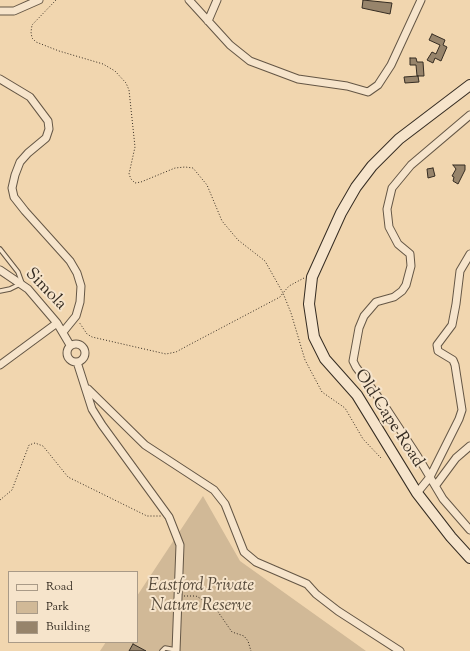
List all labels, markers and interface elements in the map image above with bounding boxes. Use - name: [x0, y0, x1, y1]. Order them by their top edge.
- street label: Simola: [20, 265, 70, 315]
- street label: Old Cape Road: [349, 366, 427, 472]
- legend: [8, 571, 138, 643]
- park label: Eastford Private Nature Reserve: [148, 577, 254, 617]
- text: Road: [46, 578, 73, 596]
- text: Park: [46, 598, 69, 616]
- text: Building: [46, 618, 90, 636]

